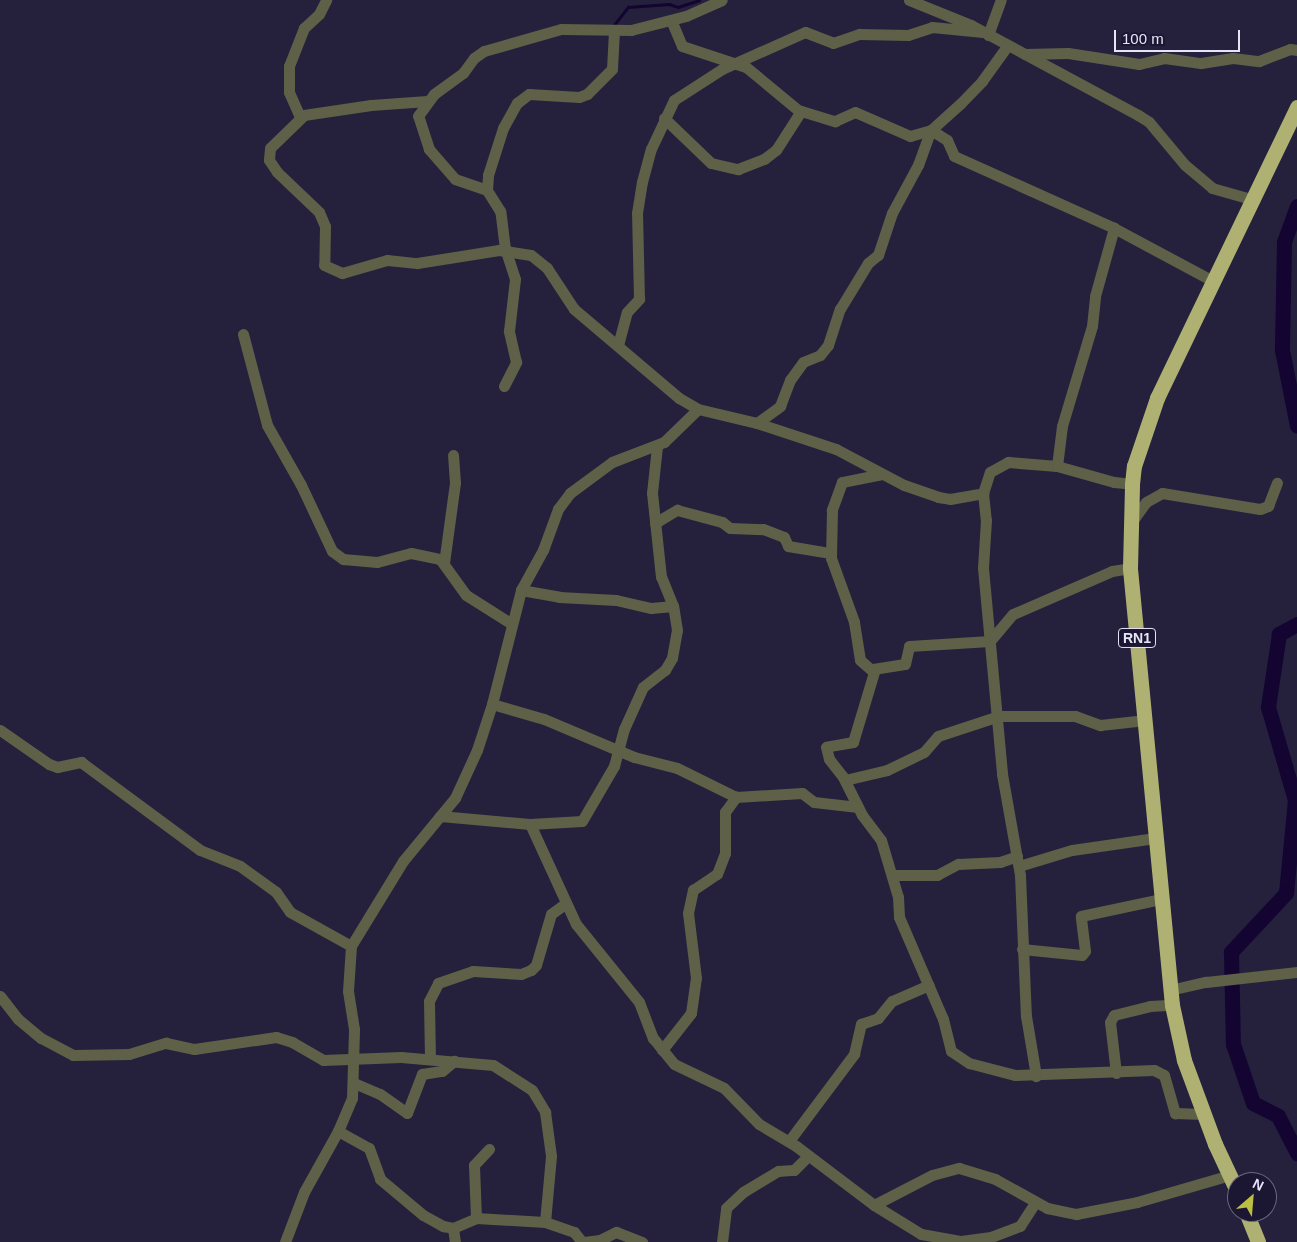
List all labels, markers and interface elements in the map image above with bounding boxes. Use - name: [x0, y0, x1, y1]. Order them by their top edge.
- scale bar: [1117, 20, 1243, 52]
- text: 100 m: [1122, 30, 1164, 47]
- road number: RN1: [1117, 626, 1157, 650]
- north arrow: [1227, 1172, 1277, 1222]
- text: N: [1250, 1175, 1266, 1194]

